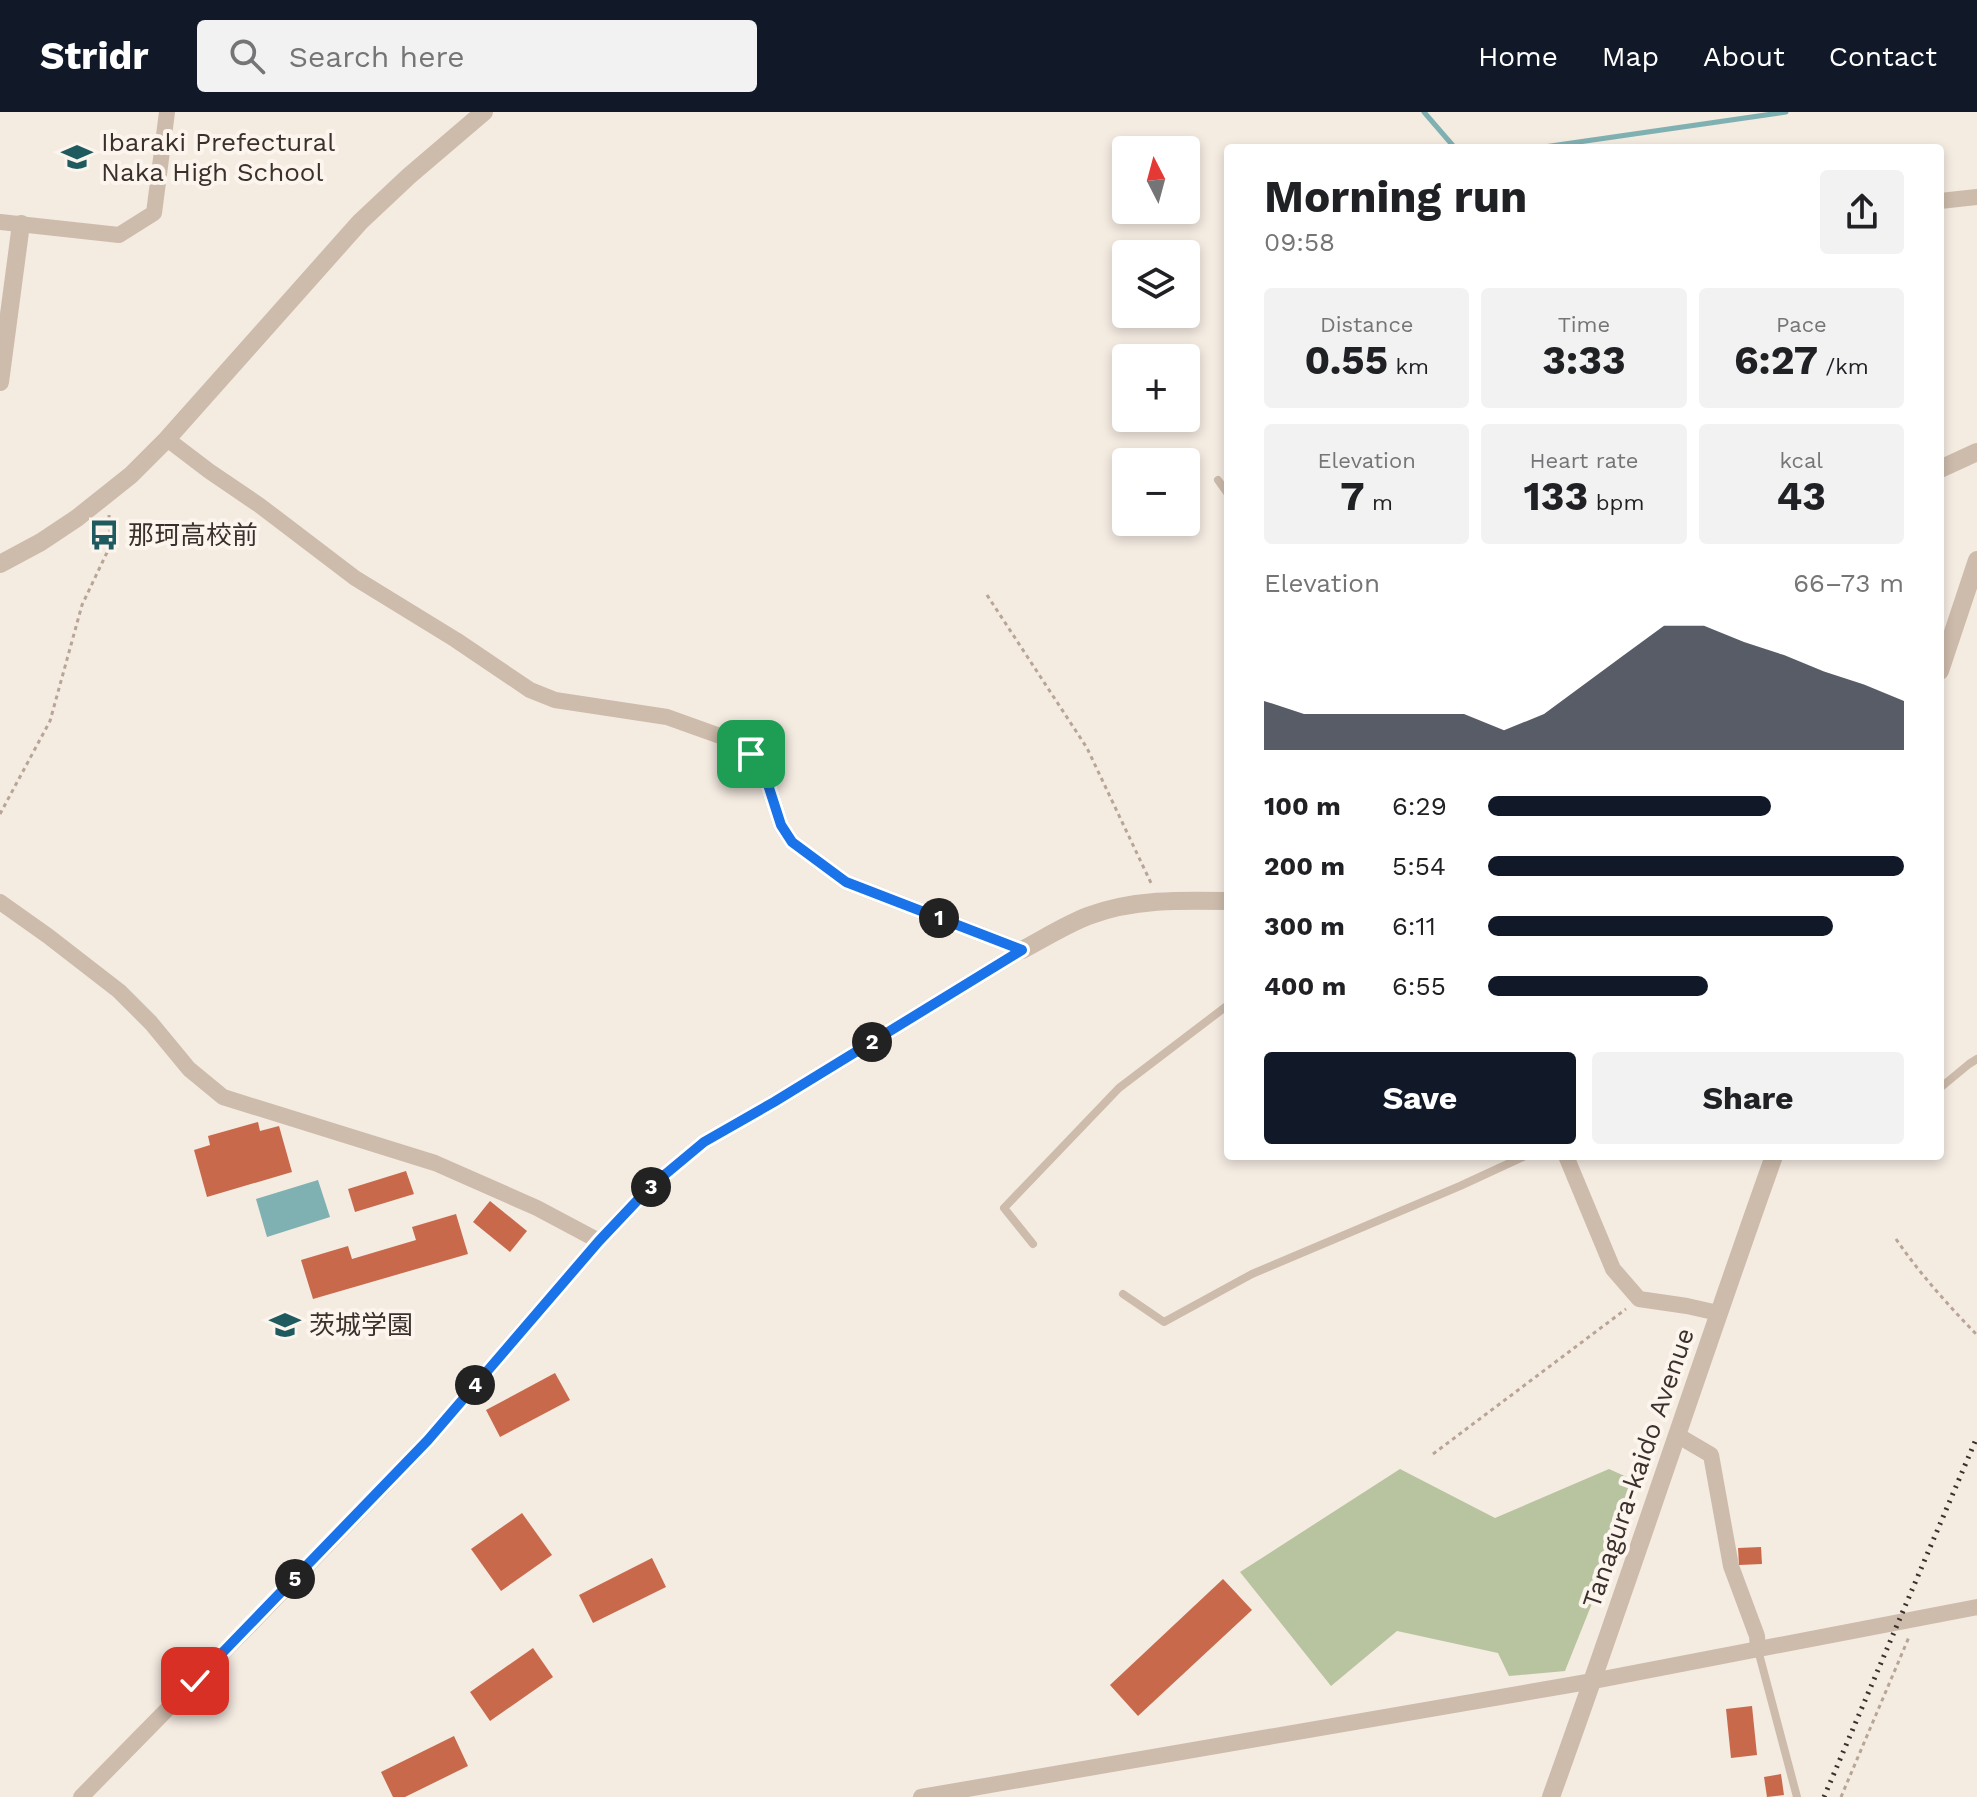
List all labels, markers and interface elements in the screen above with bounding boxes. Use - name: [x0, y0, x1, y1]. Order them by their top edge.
- search box: [197, 20, 757, 92]
- text: Stridr: [40, 34, 149, 78]
- icon: search: [225, 34, 269, 78]
- text: Search here: [289, 39, 465, 74]
- text: Home: [1478, 40, 1558, 73]
- text: Map: [1602, 40, 1659, 73]
- text: About: [1703, 40, 1785, 73]
- text: Contact: [1829, 40, 1937, 73]
- place label: Ibaraki Prefectural Naka High School: [101, 127, 335, 187]
- north arrow: [1112, 136, 1200, 224]
- map controls: [1112, 136, 1200, 536]
- school or university icon: Ibaraki Prefectural Naka High School: [60, 140, 94, 174]
- button: share: [1820, 170, 1904, 254]
- text: Morning run: [1264, 171, 1527, 223]
- text: 09:58: [1264, 227, 1335, 257]
- button: layers: [1112, 240, 1200, 328]
- text: Distance: [1320, 312, 1413, 337]
- text: Time: [1558, 312, 1610, 337]
- text: Pace: [1776, 312, 1827, 337]
- text: 0.55: [1304, 337, 1388, 384]
- text: 3:33: [1542, 337, 1626, 384]
- text: 6:27: [1734, 337, 1818, 384]
- button: +: [1112, 344, 1200, 432]
- text: km: [1388, 354, 1429, 379]
- text: /km: [1818, 354, 1869, 379]
- button: −: [1112, 448, 1200, 536]
- text: Elevation: [1318, 448, 1416, 473]
- text: Heart rate: [1530, 448, 1638, 473]
- text: kcal: [1780, 448, 1823, 473]
- text: 7: [1340, 473, 1365, 520]
- text: 133: [1524, 473, 1588, 520]
- text: 43: [1777, 473, 1826, 520]
- text: m: [1365, 490, 1393, 515]
- text: bpm: [1588, 490, 1644, 515]
- bus stop icon: 那珂高校前: [87, 518, 121, 552]
- place label: 那珂高校前: [128, 520, 258, 550]
- text: Elevation: [1264, 568, 1380, 598]
- text: 66–73 m: [1793, 568, 1904, 598]
- pin: [717, 720, 785, 788]
- icon: arrive: [729, 732, 773, 776]
- text: 100 m: [1264, 791, 1341, 821]
- text: 6:29: [1392, 791, 1447, 821]
- text: 200 m: [1264, 851, 1345, 881]
- text: 5:54: [1392, 851, 1446, 881]
- pin: 1: [919, 898, 959, 938]
- text: 1: [934, 905, 944, 930]
- text: 300 m: [1264, 911, 1345, 941]
- text: 6:11: [1392, 911, 1436, 941]
- text: 400 m: [1264, 971, 1346, 1001]
- text: 6:55: [1392, 971, 1446, 1001]
- pin: 2: [852, 1022, 892, 1062]
- text: 2: [865, 1029, 879, 1054]
- button: Save: [1264, 1052, 1576, 1144]
- button: Share: [1592, 1052, 1904, 1144]
- pin: 3: [631, 1167, 671, 1207]
- text: 3: [644, 1174, 658, 1199]
- school or university icon: 茨城学園: [268, 1308, 302, 1342]
- place label: 茨城学園: [309, 1310, 413, 1340]
- street label: Tanagura-kaido Avenue: [1576, 1324, 1700, 1612]
- pin: 4: [455, 1365, 495, 1405]
- text: 4: [468, 1372, 482, 1397]
- pin: 5: [275, 1559, 315, 1599]
- text: 5: [289, 1566, 301, 1591]
- pin: [161, 1647, 229, 1715]
- icon: check: [173, 1659, 217, 1703]

